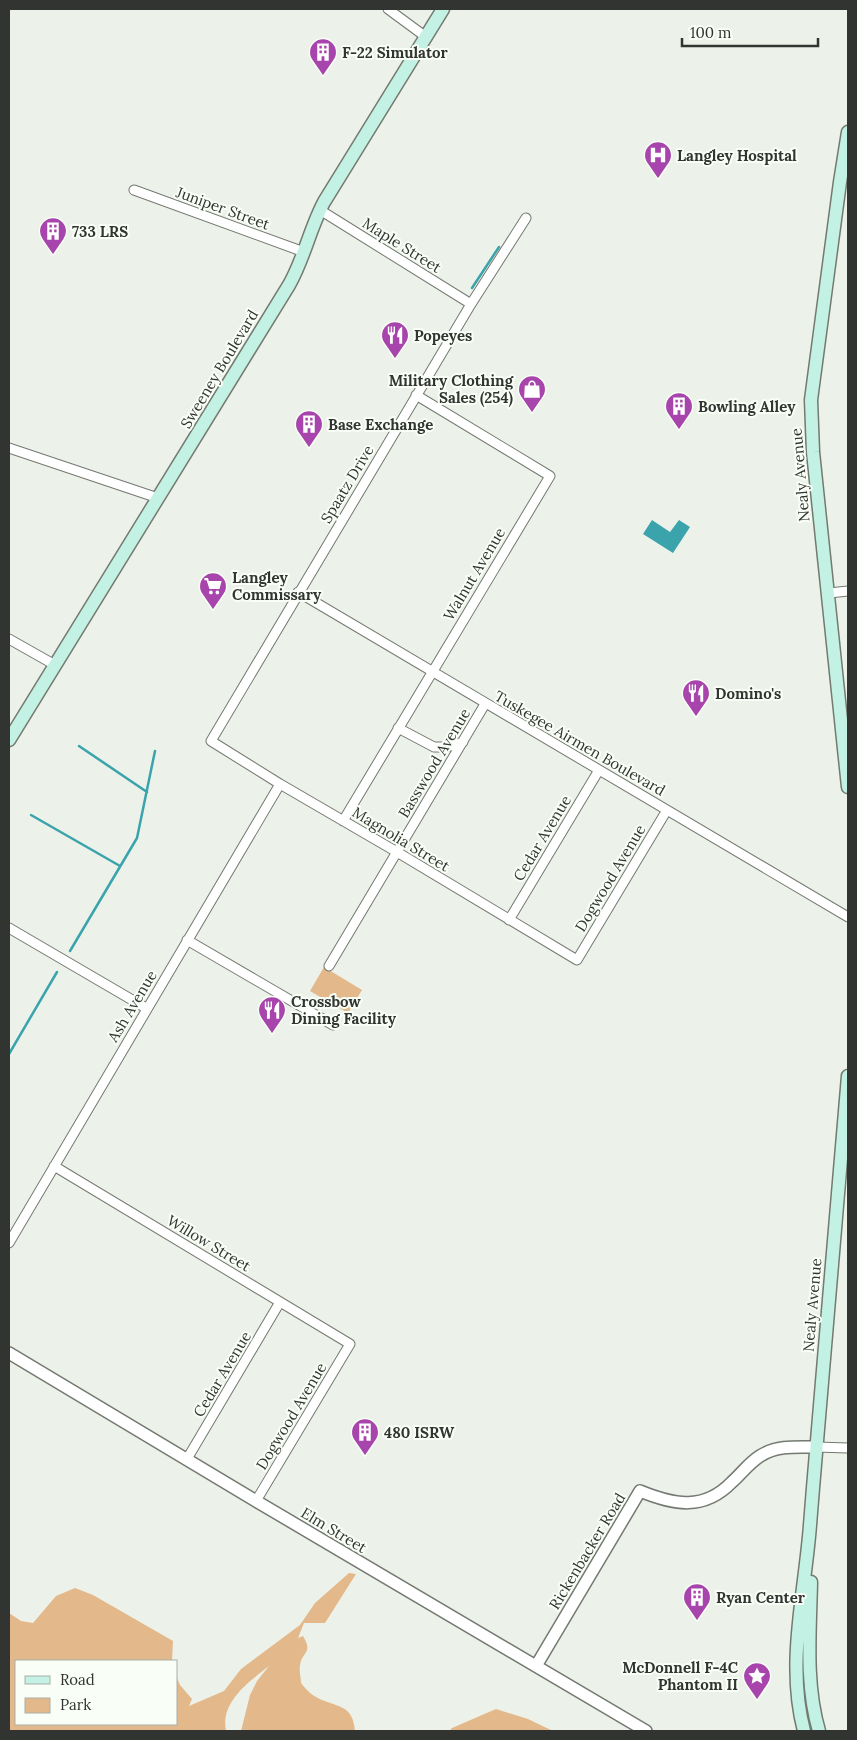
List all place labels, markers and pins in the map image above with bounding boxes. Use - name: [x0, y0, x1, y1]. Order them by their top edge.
- building icon: F-22 Simulator: [308, 37, 338, 76]
- place label: F-22 Simulator: [342, 43, 449, 62]
- hospital icon: Langley Hospital: [643, 140, 673, 179]
- place label: Langley Hospital: [677, 146, 797, 165]
- building icon: 733 LRS: [38, 216, 68, 255]
- place label: 733 LRS: [72, 222, 128, 241]
- restaurant icon: Popeyes: [380, 320, 410, 359]
- place label: Popeyes: [414, 326, 472, 345]
- place label: Military Clothing Sales (254): [389, 371, 514, 408]
- shop icon: Military Clothing Sales (254): [517, 374, 547, 413]
- building icon: Bowling Alley: [664, 391, 694, 430]
- place label: Bowling Alley: [698, 397, 796, 416]
- building icon: Base Exchange: [294, 409, 324, 448]
- place label: Base Exchange: [328, 415, 433, 434]
- place label: Langley Commissary: [232, 568, 322, 604]
- supermarket icon: Langley Commissary: [198, 571, 228, 610]
- restaurant icon: Domino's: [681, 678, 711, 717]
- place label: Domino's: [715, 684, 781, 703]
- place label: Crossbow Dining Facility: [291, 992, 397, 1028]
- restaurant icon: Crossbow Dining Facility: [257, 995, 287, 1034]
- building icon: 480 ISRW: [350, 1417, 380, 1456]
- place label: 480 ISRW: [384, 1423, 455, 1442]
- building icon: Ryan Center: [682, 1582, 712, 1621]
- place label: Ryan Center: [716, 1588, 806, 1607]
- place label: McDonnell F-4C Phantom II: [622, 1658, 739, 1694]
- place icon: McDonnell F-4C Phantom II: [742, 1661, 772, 1700]

